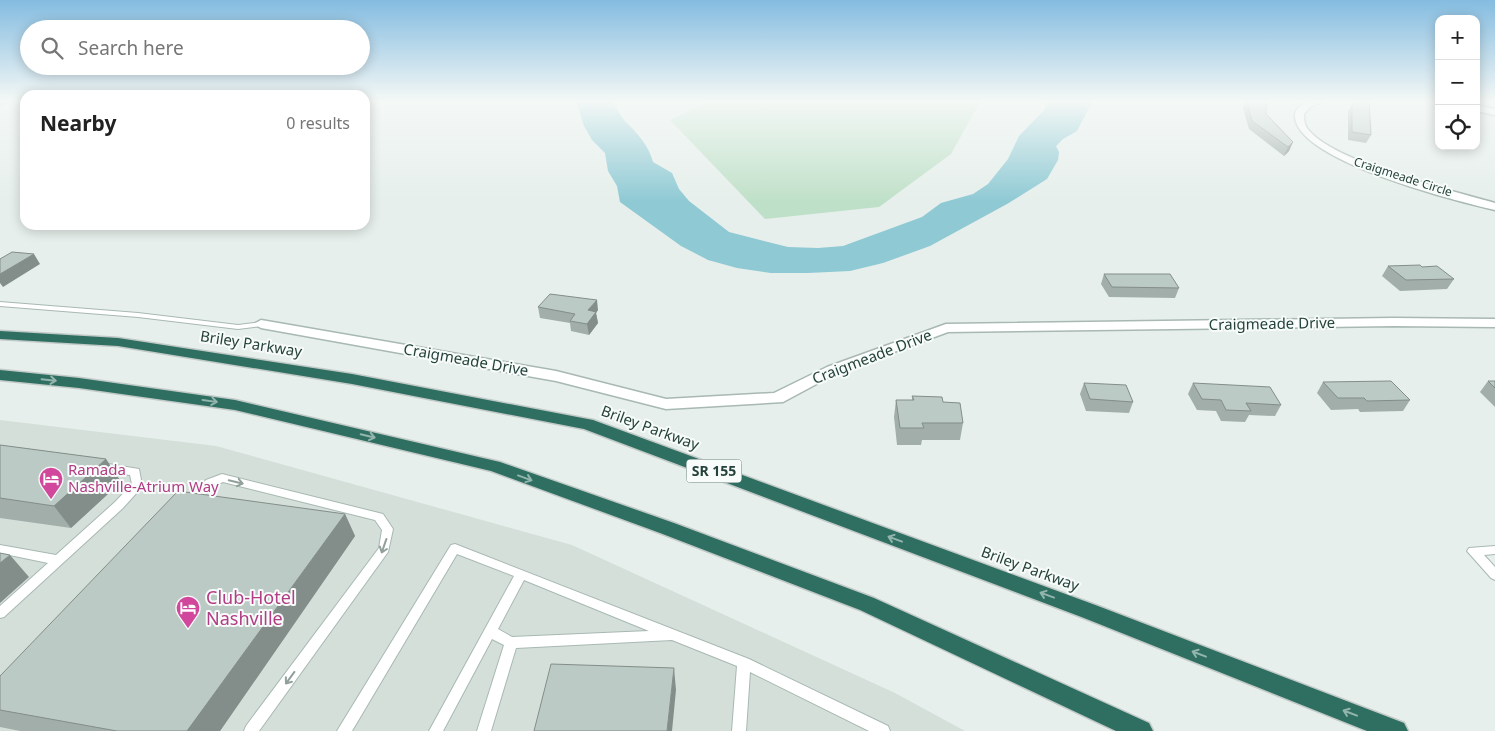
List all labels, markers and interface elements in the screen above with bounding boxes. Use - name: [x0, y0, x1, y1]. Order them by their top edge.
- map controls: [1435, 15, 1480, 150]
- button: +: [1435, 15, 1480, 60]
- search box: [20, 20, 370, 75]
- icon: search: [38, 34, 66, 62]
- text: Search here: [78, 35, 184, 61]
- button: −: [1435, 60, 1480, 105]
- button: locate: [1435, 105, 1480, 150]
- text: Nearby: [40, 109, 116, 137]
- text: 0 results: [286, 112, 350, 134]
- street label: Craigmeade Circle: [1352, 153, 1455, 201]
- street label: Craigmeade Drive: [1209, 312, 1335, 334]
- street label: Craigmeade Drive: [809, 324, 934, 388]
- street label: Briley Parkway: [199, 325, 304, 361]
- street label: Craigmeade Drive: [402, 338, 530, 380]
- one-way arrow: [40, 375, 56, 385]
- one-way arrow: [201, 396, 217, 406]
- street label: Briley Parkway: [599, 400, 702, 454]
- one-way arrow: [360, 432, 376, 441]
- place label: Ramada Nashville-Atrium Way: [68, 459, 219, 496]
- road number: SR 155: [686, 460, 742, 482]
- hotel icon: Ramada Nashville-Atrium Way: [38, 466, 64, 500]
- one-way arrow: [517, 473, 533, 483]
- one-way arrow: [227, 478, 243, 487]
- one-way arrow: [888, 534, 903, 543]
- one-way arrow: [379, 537, 388, 553]
- street label: Briley Parkway: [979, 541, 1082, 595]
- place label: Club-Hotel Nashville: [206, 585, 296, 630]
- one-way arrow: [1040, 590, 1056, 599]
- hotel icon: Club-Hotel Nashville: [175, 595, 201, 629]
- one-way arrow: [1192, 649, 1207, 658]
- one-way arrow: [285, 671, 295, 685]
- one-way arrow: [1343, 708, 1358, 717]

